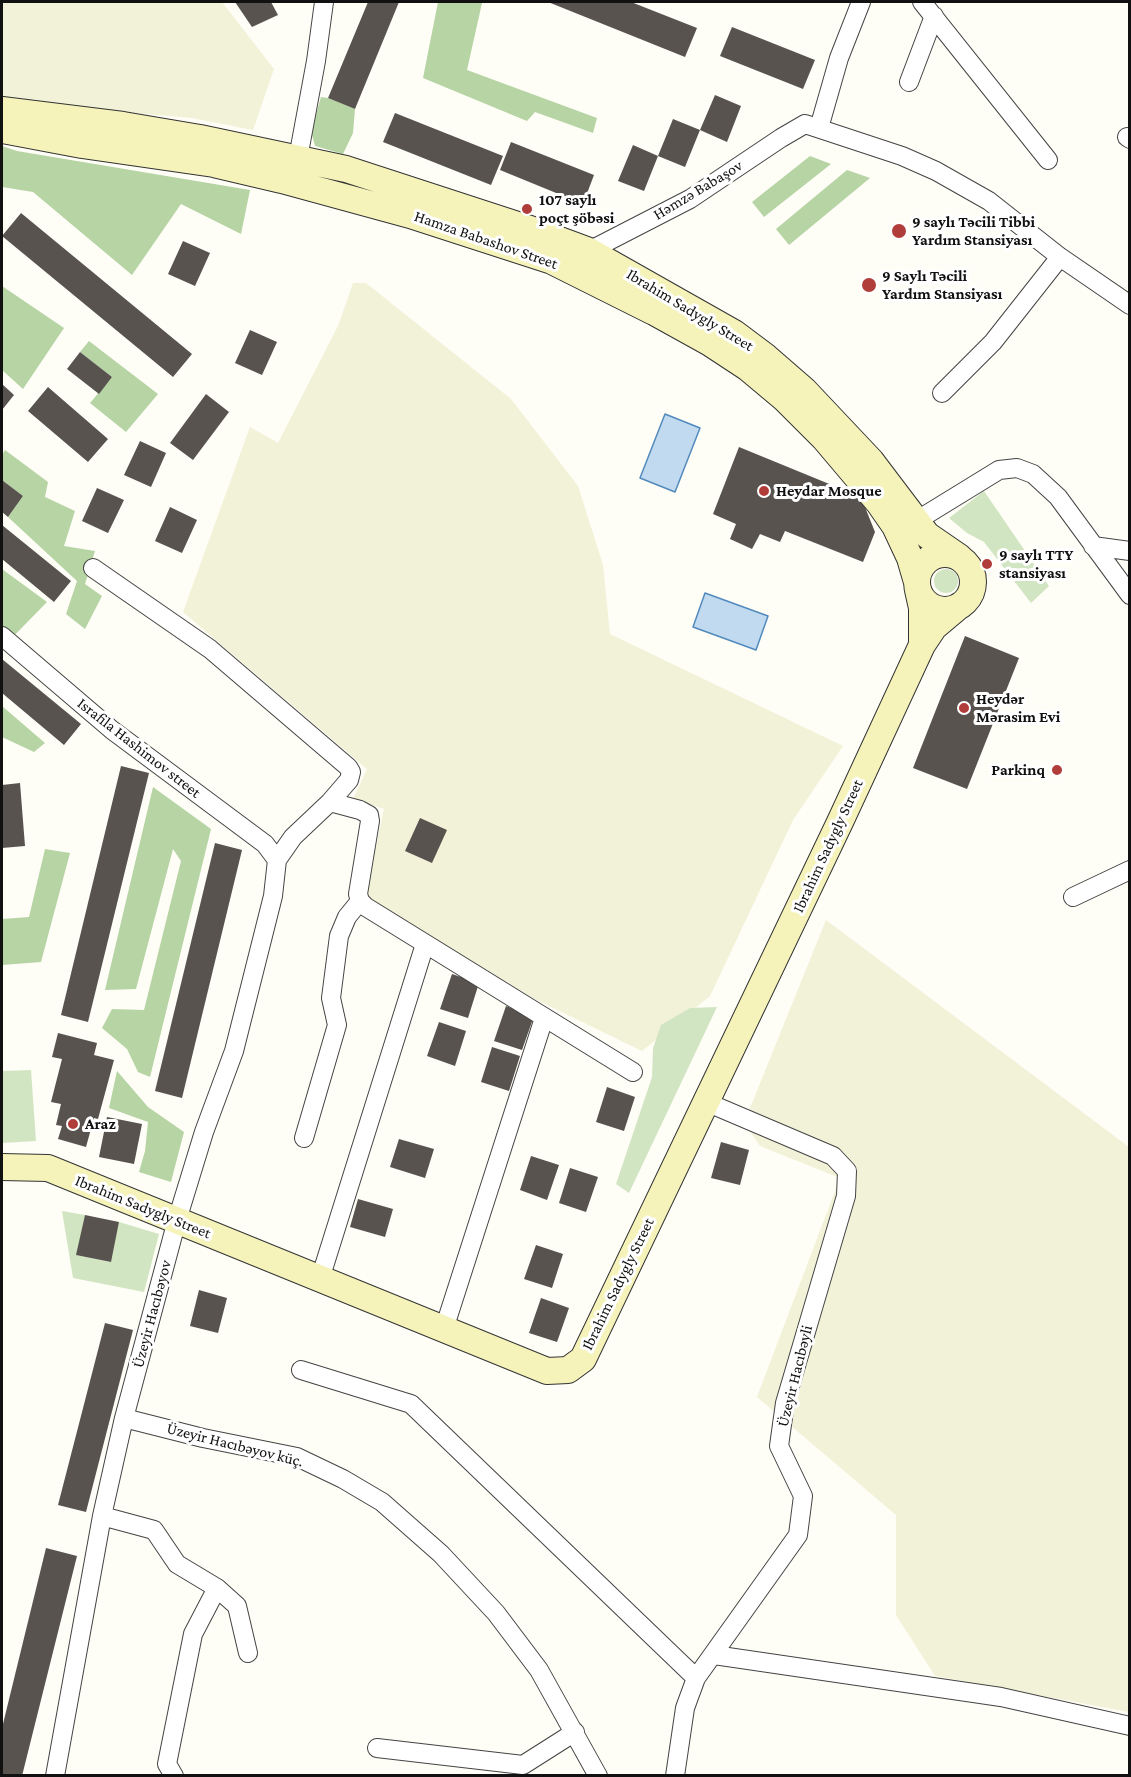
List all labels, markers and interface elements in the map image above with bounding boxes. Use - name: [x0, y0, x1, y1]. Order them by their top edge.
- street label: Həmzə Babaşov: [650, 156, 746, 224]
- place label: 107 saylı poçt şöbəsi: [539, 190, 614, 228]
- marker: 107 saylı poçt şöbəsi: [520, 202, 534, 216]
- street label: Hamza Babashov Street: [412, 206, 560, 274]
- place label: 9 saylı Təcili Tibbi Yardım Stansiyası: [912, 212, 1035, 250]
- marker: 9 saylı Təcili Tibbi Yardım Stansiyası: [890, 222, 908, 240]
- street label: Ibrahim Sadygly Street: [623, 264, 757, 356]
- place label: 9 Saylı Təcili Yardım Stansiyası: [882, 266, 1002, 304]
- marker: 9 Saylı Təcili Yardım Stansiyası: [860, 276, 878, 294]
- place label: Heydar Mosque: [776, 481, 882, 501]
- marker: Heydar Mosque: [757, 484, 771, 498]
- place label: 9 saylı TTY stansiyası: [999, 545, 1073, 583]
- marker: 9 saylı TTY stansiyası: [980, 557, 994, 571]
- place label: Heydər Mərasim Evi: [976, 689, 1060, 727]
- street label: Israfila Hashimov street: [73, 694, 205, 802]
- marker: Heydər Mərasim Evi: [957, 701, 971, 715]
- place label: Parkinq: [991, 760, 1045, 780]
- marker: Parkinq: [1050, 763, 1064, 777]
- street label: Ibrahim Sadygly Street: [789, 776, 867, 916]
- place label: Araz: [85, 1114, 116, 1134]
- marker: Araz: [66, 1117, 80, 1131]
- street label: Ibrahim Sadygly Street: [72, 1171, 214, 1243]
- street label: Ibrahim Sadygly Street: [578, 1215, 658, 1353]
- street label: Üzeyir Hacıbəyov: [128, 1258, 176, 1370]
- street label: Üzeyir Hacıbəyli: [773, 1323, 817, 1429]
- street label: Üzeyir Hacıbəyov küç.: [165, 1419, 305, 1471]

